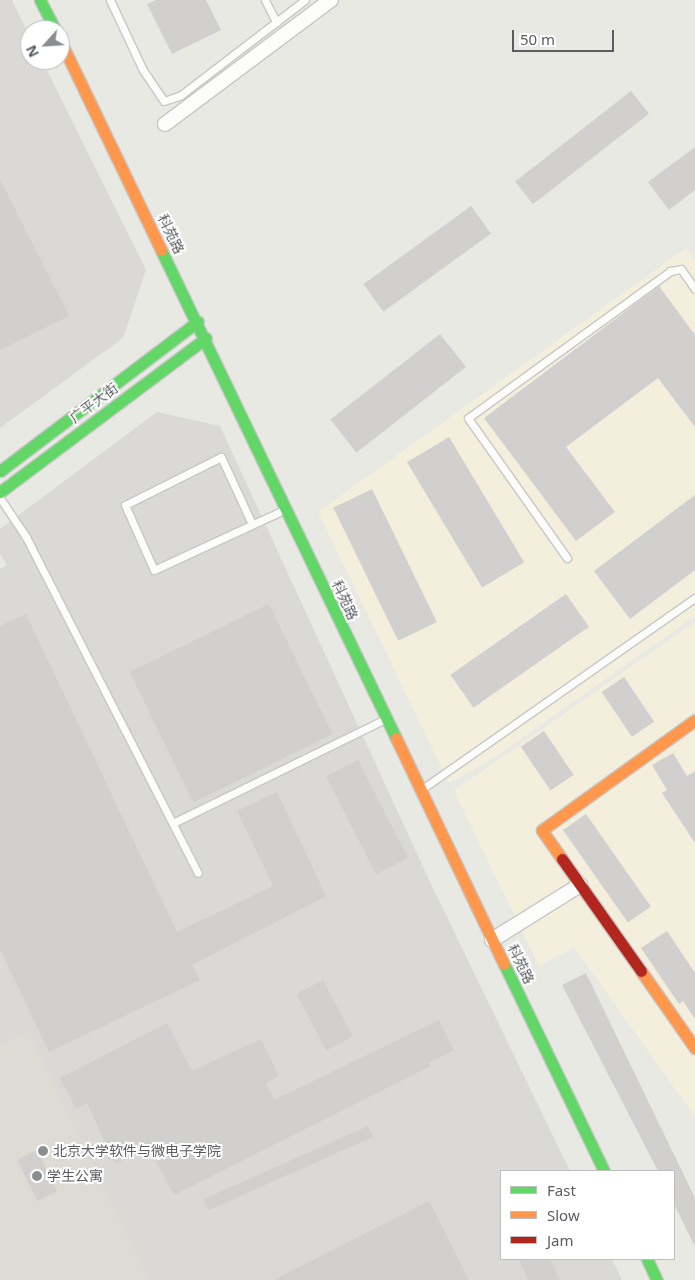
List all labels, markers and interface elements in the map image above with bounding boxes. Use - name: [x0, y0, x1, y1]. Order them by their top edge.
- north arrow: [20, 20, 70, 70]
- scale bar: [515, 20, 618, 52]
- text: 50 m: [520, 29, 555, 49]
- text: N: [21, 42, 43, 61]
- street label: 科苑路: [154, 211, 188, 257]
- street label: 广平大街: [67, 379, 121, 427]
- street label: 科苑路: [329, 577, 361, 623]
- street label: 科苑路: [504, 941, 538, 987]
- place label: 北京大学软件与微电子学院: [53, 1143, 221, 1159]
- marker: 北京大学软件与微电子学院: [37, 1145, 49, 1157]
- place label: 学生公寓: [47, 1168, 103, 1184]
- marker: 学生公寓: [31, 1170, 43, 1182]
- legend: [500, 1170, 675, 1260]
- text: Fast: [547, 1180, 576, 1200]
- text: Slow: [547, 1205, 580, 1225]
- text: Jam: [547, 1230, 574, 1250]

